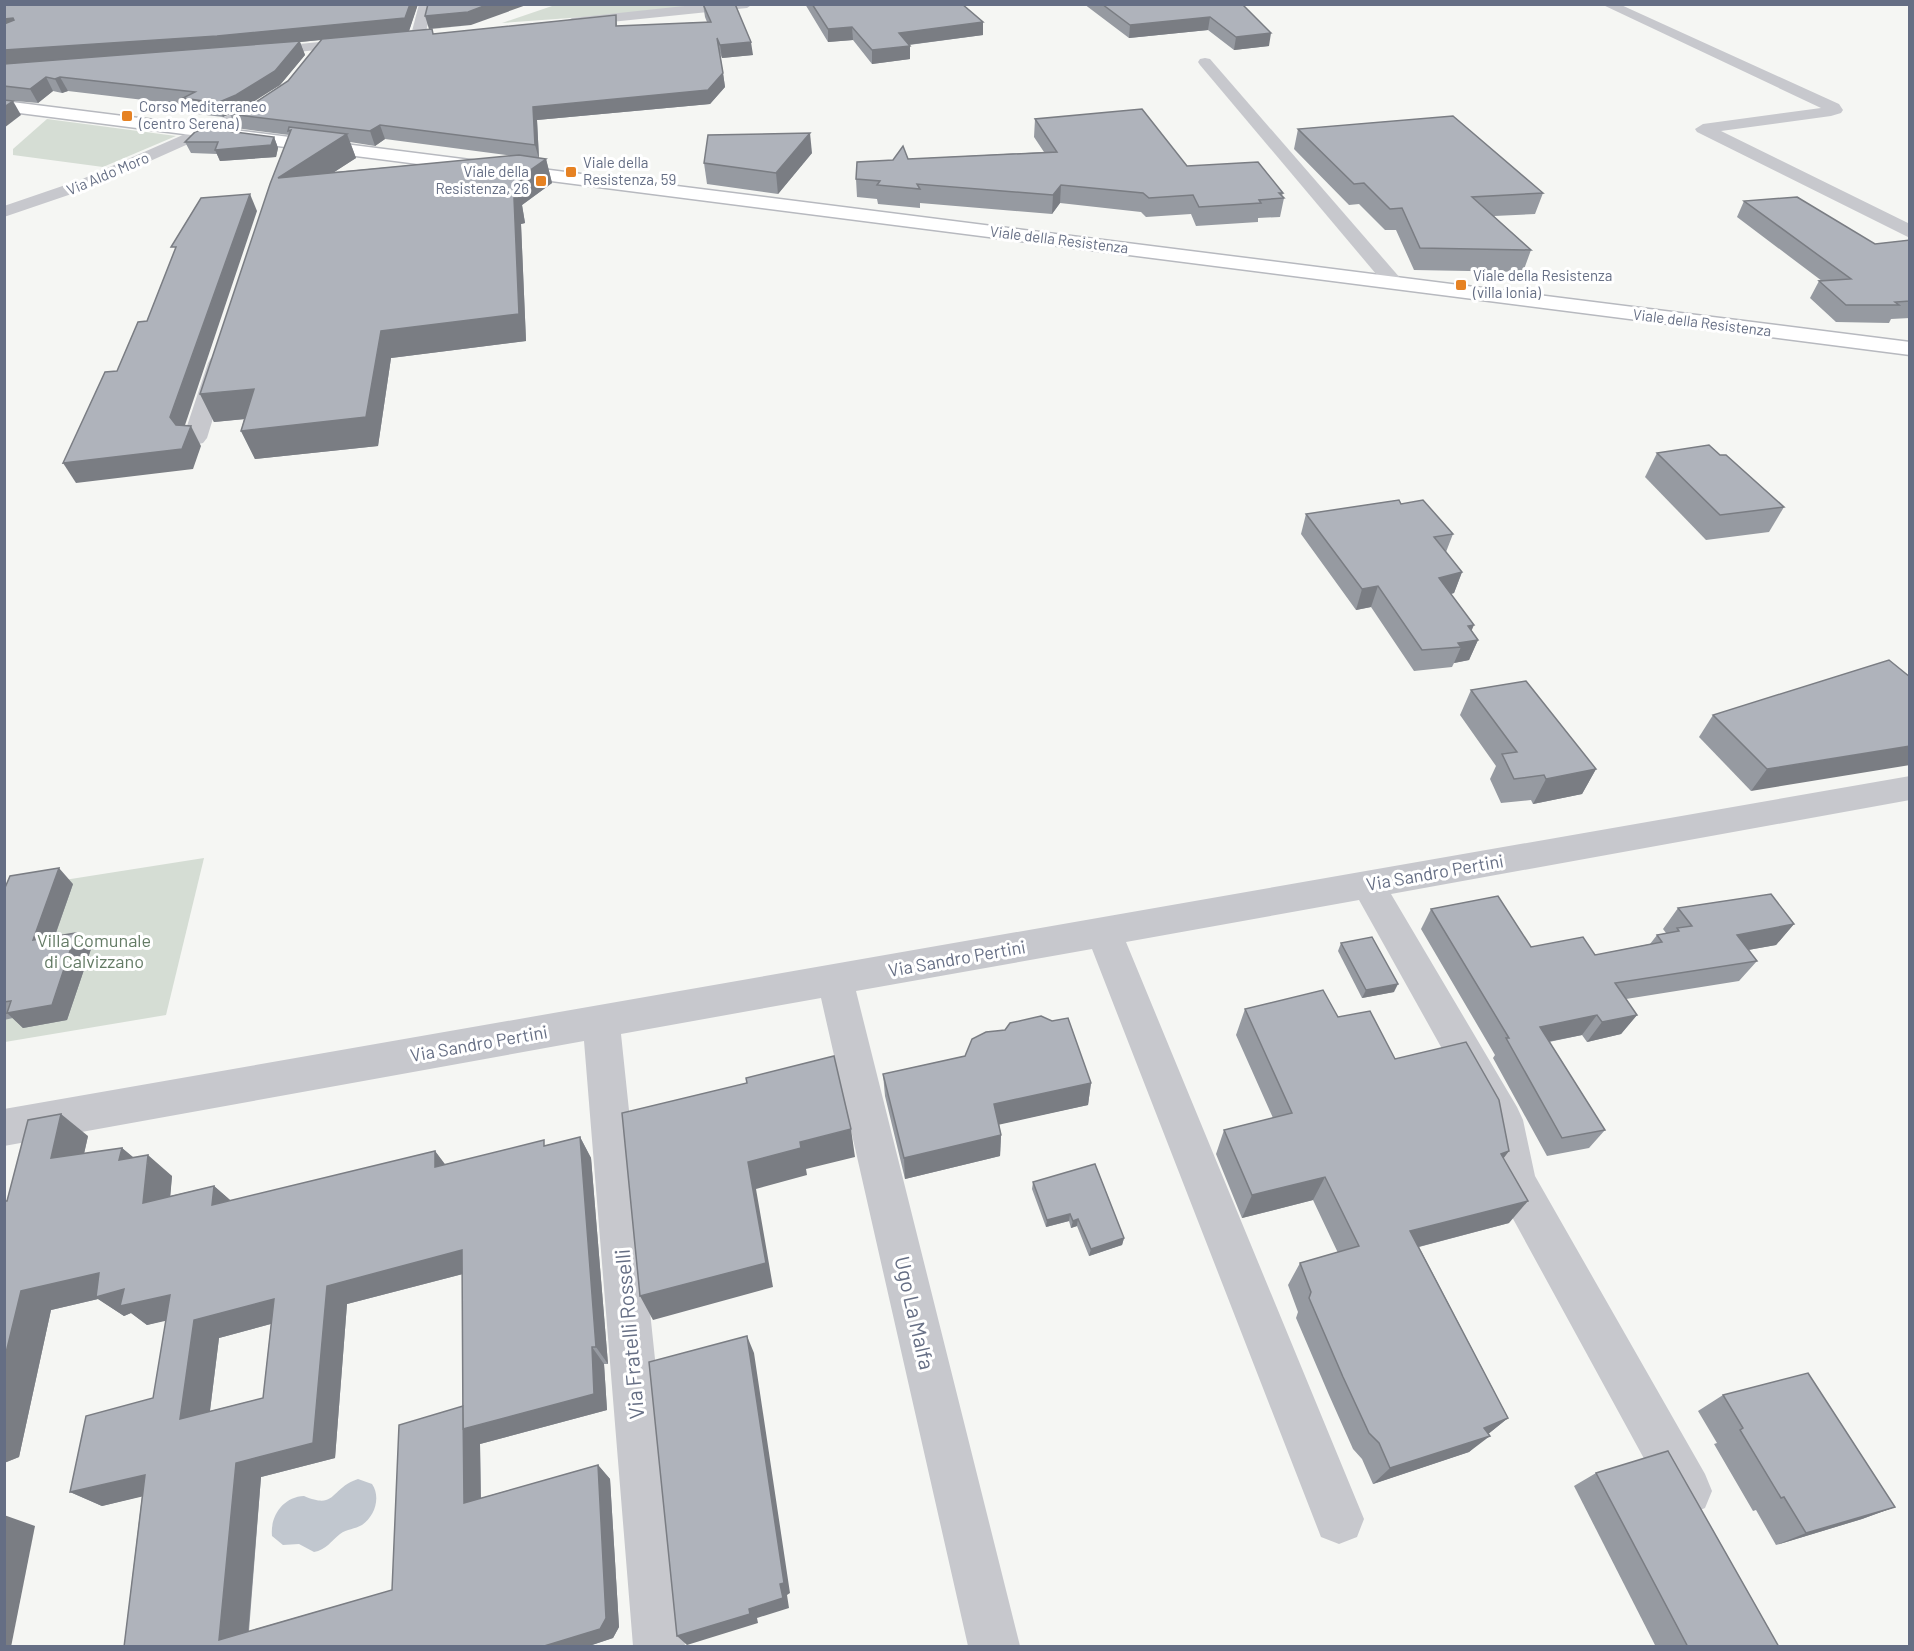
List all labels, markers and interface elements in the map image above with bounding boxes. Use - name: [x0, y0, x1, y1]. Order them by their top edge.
- place label: Corso Mediterraneo (centro Serena): [138, 97, 267, 132]
- marker: Corso Mediterraneo (centro Serena): [120, 109, 134, 123]
- street label: Via Aldo Moro: [64, 148, 151, 199]
- place label: Viale della Resistenza, 59: [583, 153, 676, 188]
- place label: Viale della Resistenza, 26: [435, 162, 529, 197]
- marker: Viale della Resistenza, 59: [564, 165, 578, 179]
- marker: Viale della Resistenza, 26: [534, 174, 548, 188]
- street label: Viale della Resistenza: [989, 222, 1129, 256]
- place label: Viale della Resistenza (villa Ionia): [1472, 266, 1612, 301]
- marker: Viale della Resistenza (villa Ionia): [1454, 278, 1468, 292]
- street label: Viale della Resistenza: [1632, 305, 1772, 339]
- street label: Via Sandro Pertini: [1364, 849, 1505, 895]
- park label: Villa Comunale di Calvizzano: [37, 929, 151, 972]
- street label: Via Sandro Pertini: [886, 935, 1027, 981]
- street label: Via Sandro Pertini: [408, 1020, 549, 1066]
- street label: Via Fratelli Rosselli: [609, 1248, 648, 1420]
- street label: Ugo La Malfa: [890, 1253, 941, 1372]

